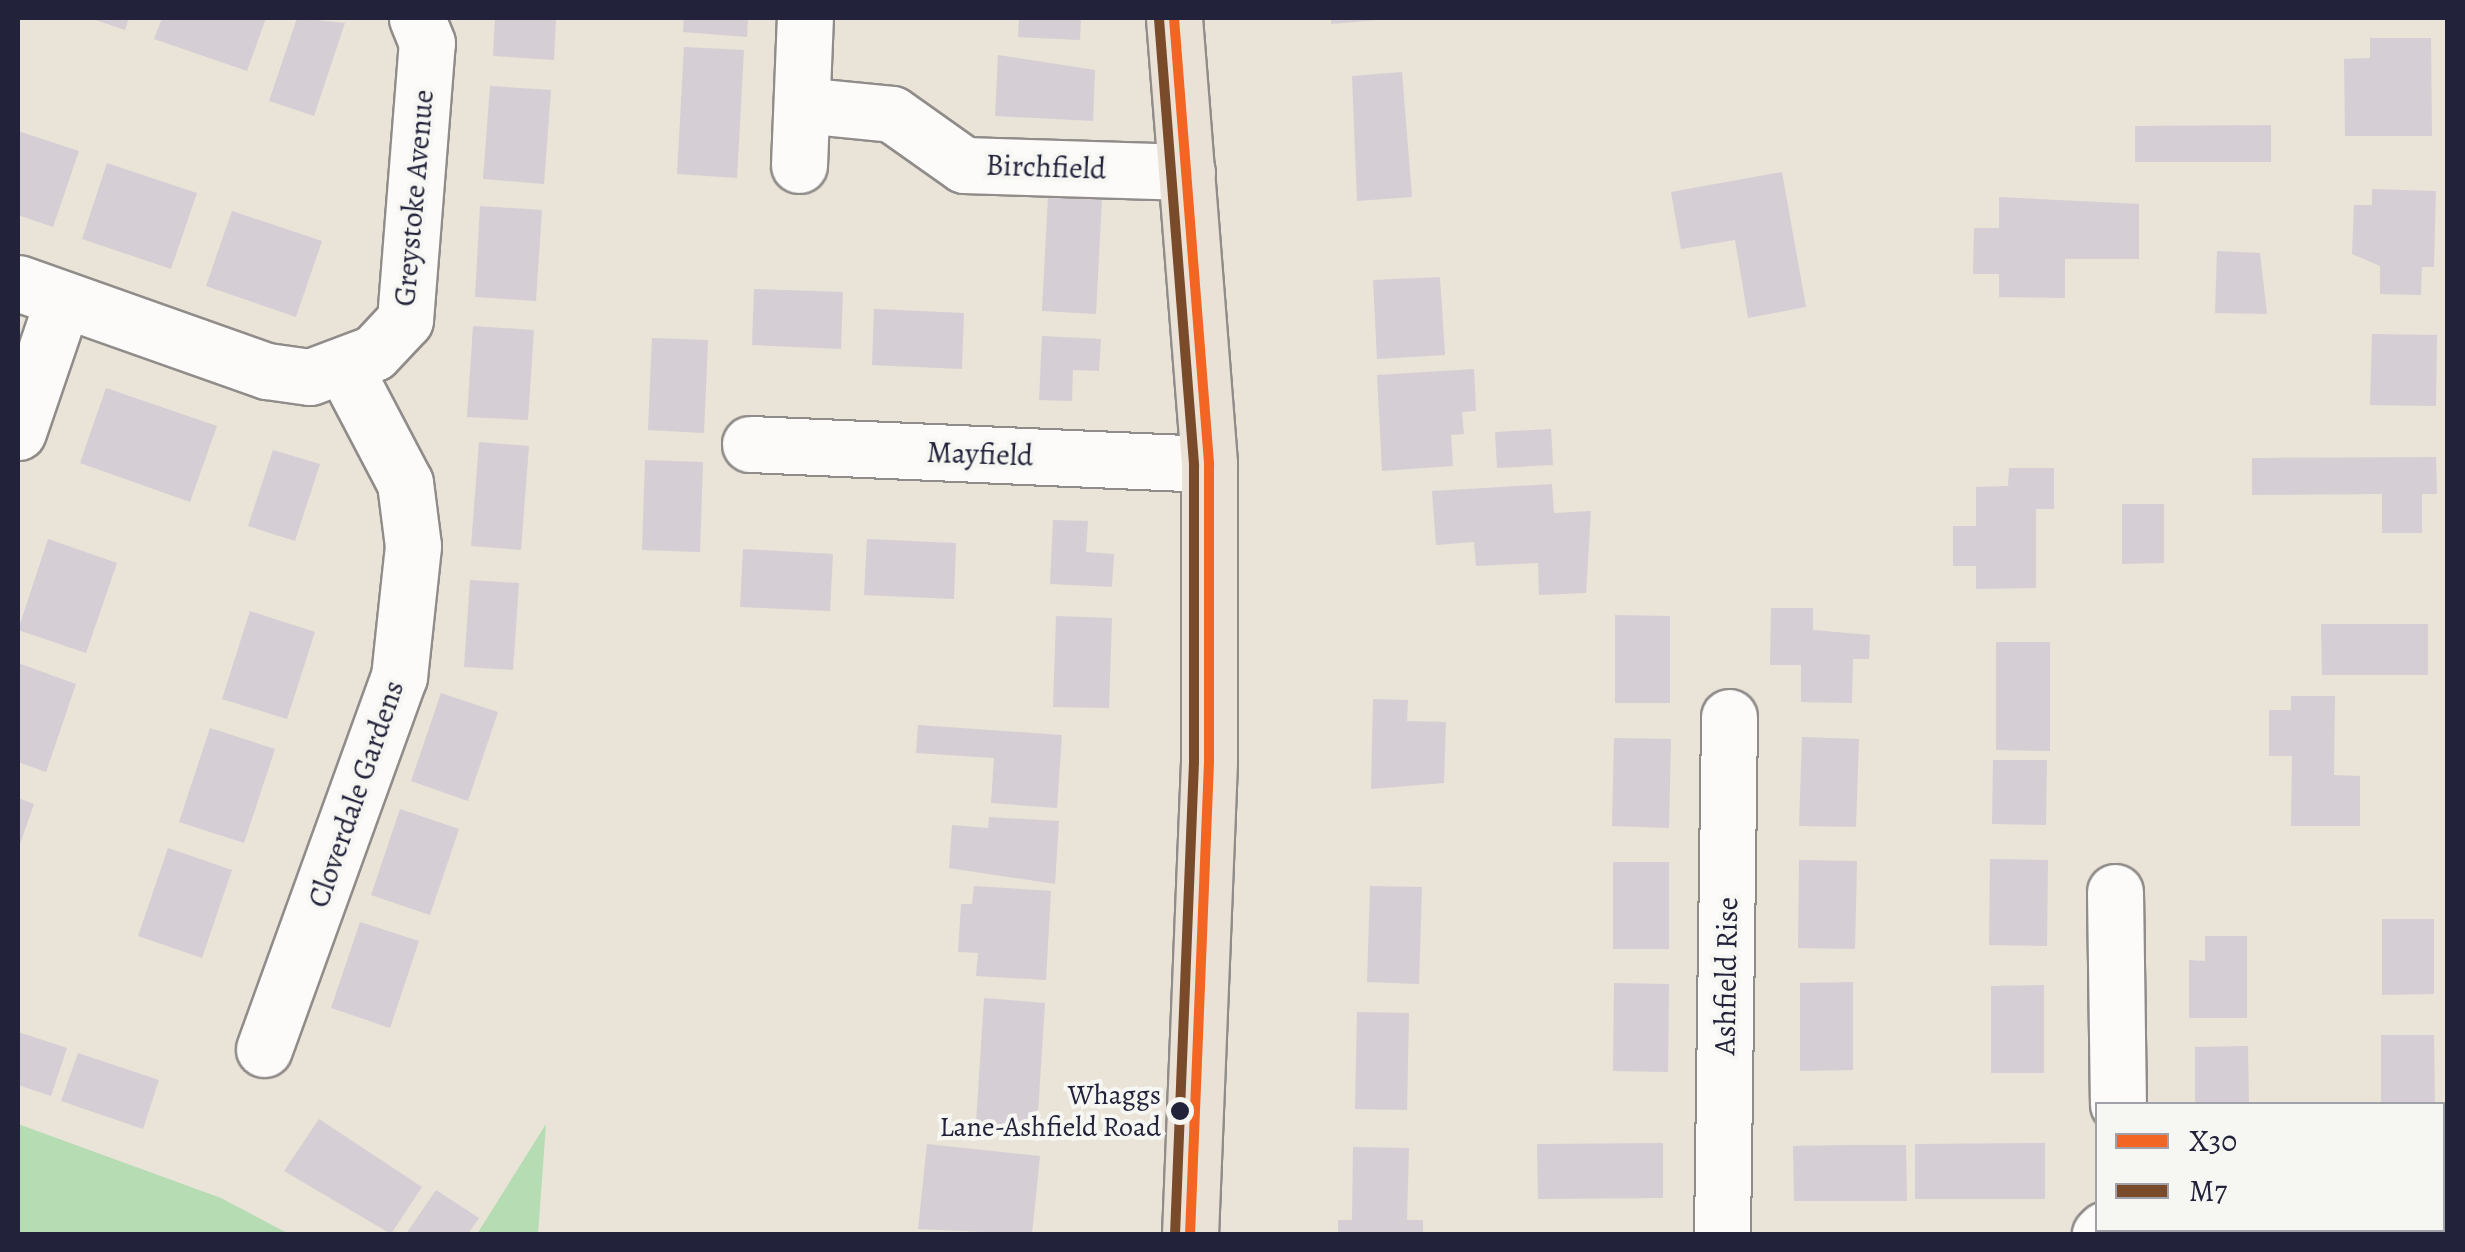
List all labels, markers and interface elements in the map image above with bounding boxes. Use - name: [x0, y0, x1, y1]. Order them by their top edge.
- street label: Greystoke Avenue: [387, 88, 441, 308]
- street label: Birchfield: [985, 147, 1107, 187]
- street label: Mayfield: [926, 434, 1034, 474]
- street label: Cloverdale Gardens: [300, 676, 412, 912]
- street label: Ashfield Rise: [1707, 897, 1745, 1055]
- place label: Whaggs Lane-Ashfield Road: [939, 1078, 1161, 1144]
- marker: Whaggs Lane-Ashfield Road: [1170, 1101, 1190, 1121]
- legend: [2095, 1102, 2445, 1232]
- text: X30: [2189, 1121, 2237, 1161]
- text: M7: [2189, 1171, 2227, 1211]

